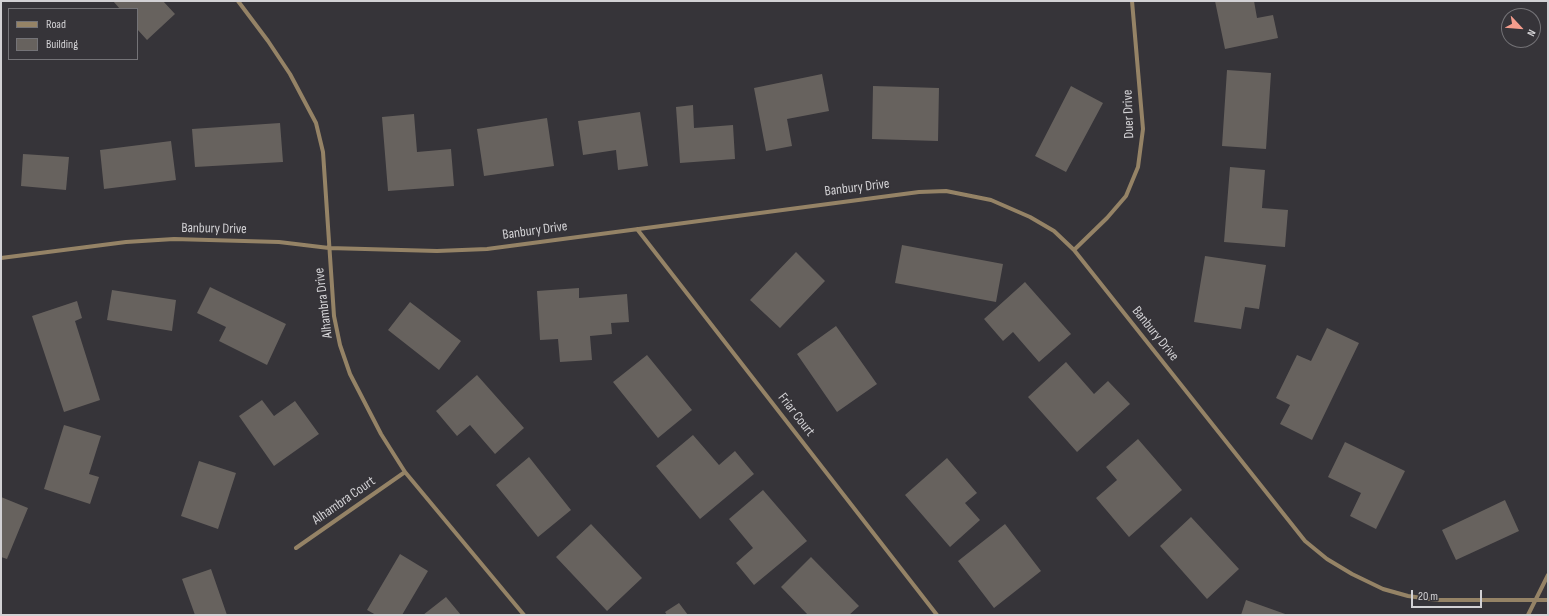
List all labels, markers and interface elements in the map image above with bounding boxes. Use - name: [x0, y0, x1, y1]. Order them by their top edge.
- legend: [8, 8, 138, 60]
- north arrow: [1501, 8, 1541, 48]
- text: Road: [46, 17, 66, 32]
- text: N: [1524, 28, 1538, 39]
- text: Building: [46, 37, 78, 52]
- street label: Duer Drive: [1120, 89, 1138, 139]
- street label: Banbury Drive: [823, 176, 891, 200]
- street label: Banbury Drive: [501, 218, 569, 244]
- street label: Banbury Drive: [181, 220, 247, 238]
- street label: Alhambra Drive: [311, 267, 337, 339]
- street label: Banbury Drive: [1128, 303, 1182, 365]
- street label: Friar Court: [774, 390, 818, 440]
- street label: Alhambra Court: [309, 473, 379, 529]
- scale bar: [1413, 582, 1484, 608]
- text: 20 m: [1418, 589, 1438, 604]

